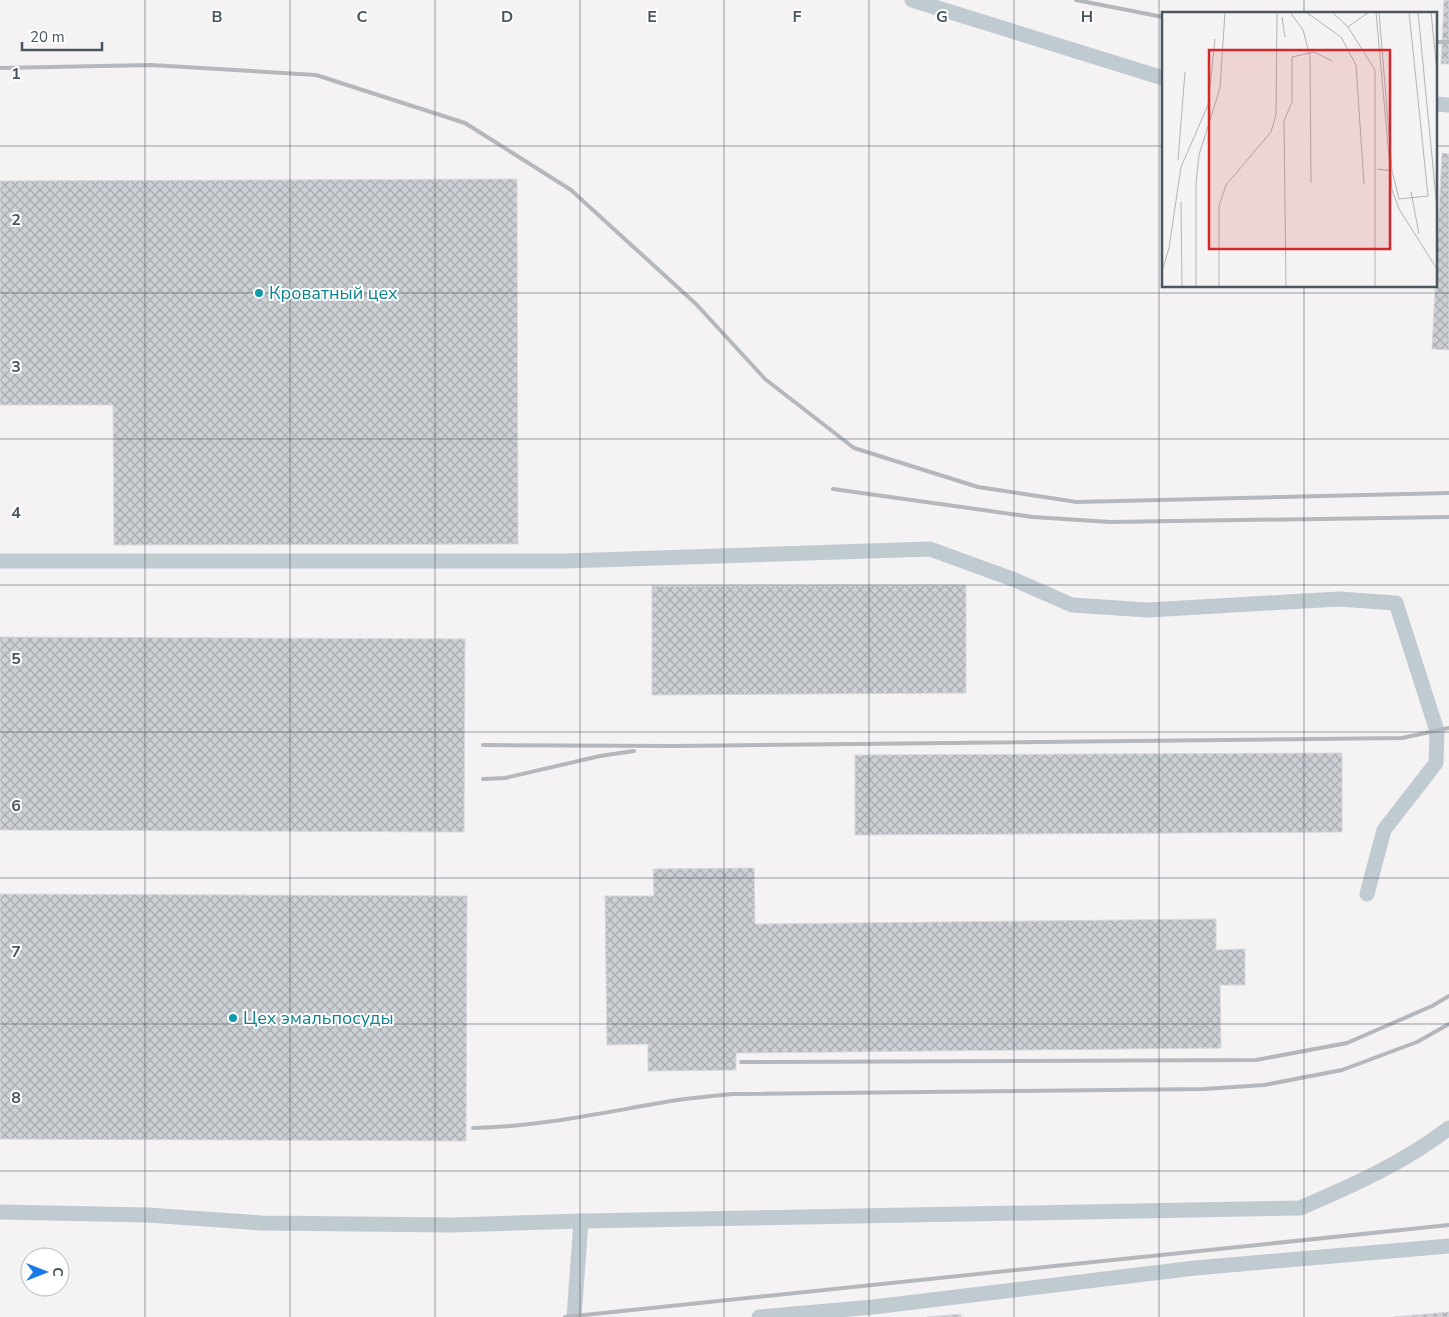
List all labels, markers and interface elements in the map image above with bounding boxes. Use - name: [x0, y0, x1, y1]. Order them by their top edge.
- text: B: [211, 6, 223, 28]
- text: C: [357, 6, 368, 28]
- text: D: [501, 6, 513, 28]
- text: E: [647, 6, 657, 28]
- text: F: [793, 6, 802, 28]
- text: G: [936, 6, 948, 28]
- text: H: [1081, 6, 1093, 28]
- inset map: [1162, 12, 1436, 288]
- scale bar: [22, 20, 102, 52]
- text: 20 m: [30, 27, 65, 47]
- text: 1: [11, 63, 21, 85]
- text: 2: [11, 209, 21, 231]
- place label: Кроватный цех: [269, 281, 398, 305]
- marker: Кроватный цех: [253, 287, 265, 299]
- text: 3: [11, 356, 21, 378]
- text: 4: [11, 502, 21, 524]
- text: 5: [11, 648, 21, 670]
- text: 6: [11, 795, 21, 817]
- text: 7: [11, 941, 21, 963]
- place label: Цех эмальпосуды: [243, 1006, 394, 1030]
- marker: Цех эмальпосуды: [227, 1012, 239, 1024]
- text: 8: [11, 1087, 21, 1109]
- north arrow: [20, 1247, 70, 1297]
- text: С: [48, 1267, 67, 1277]

